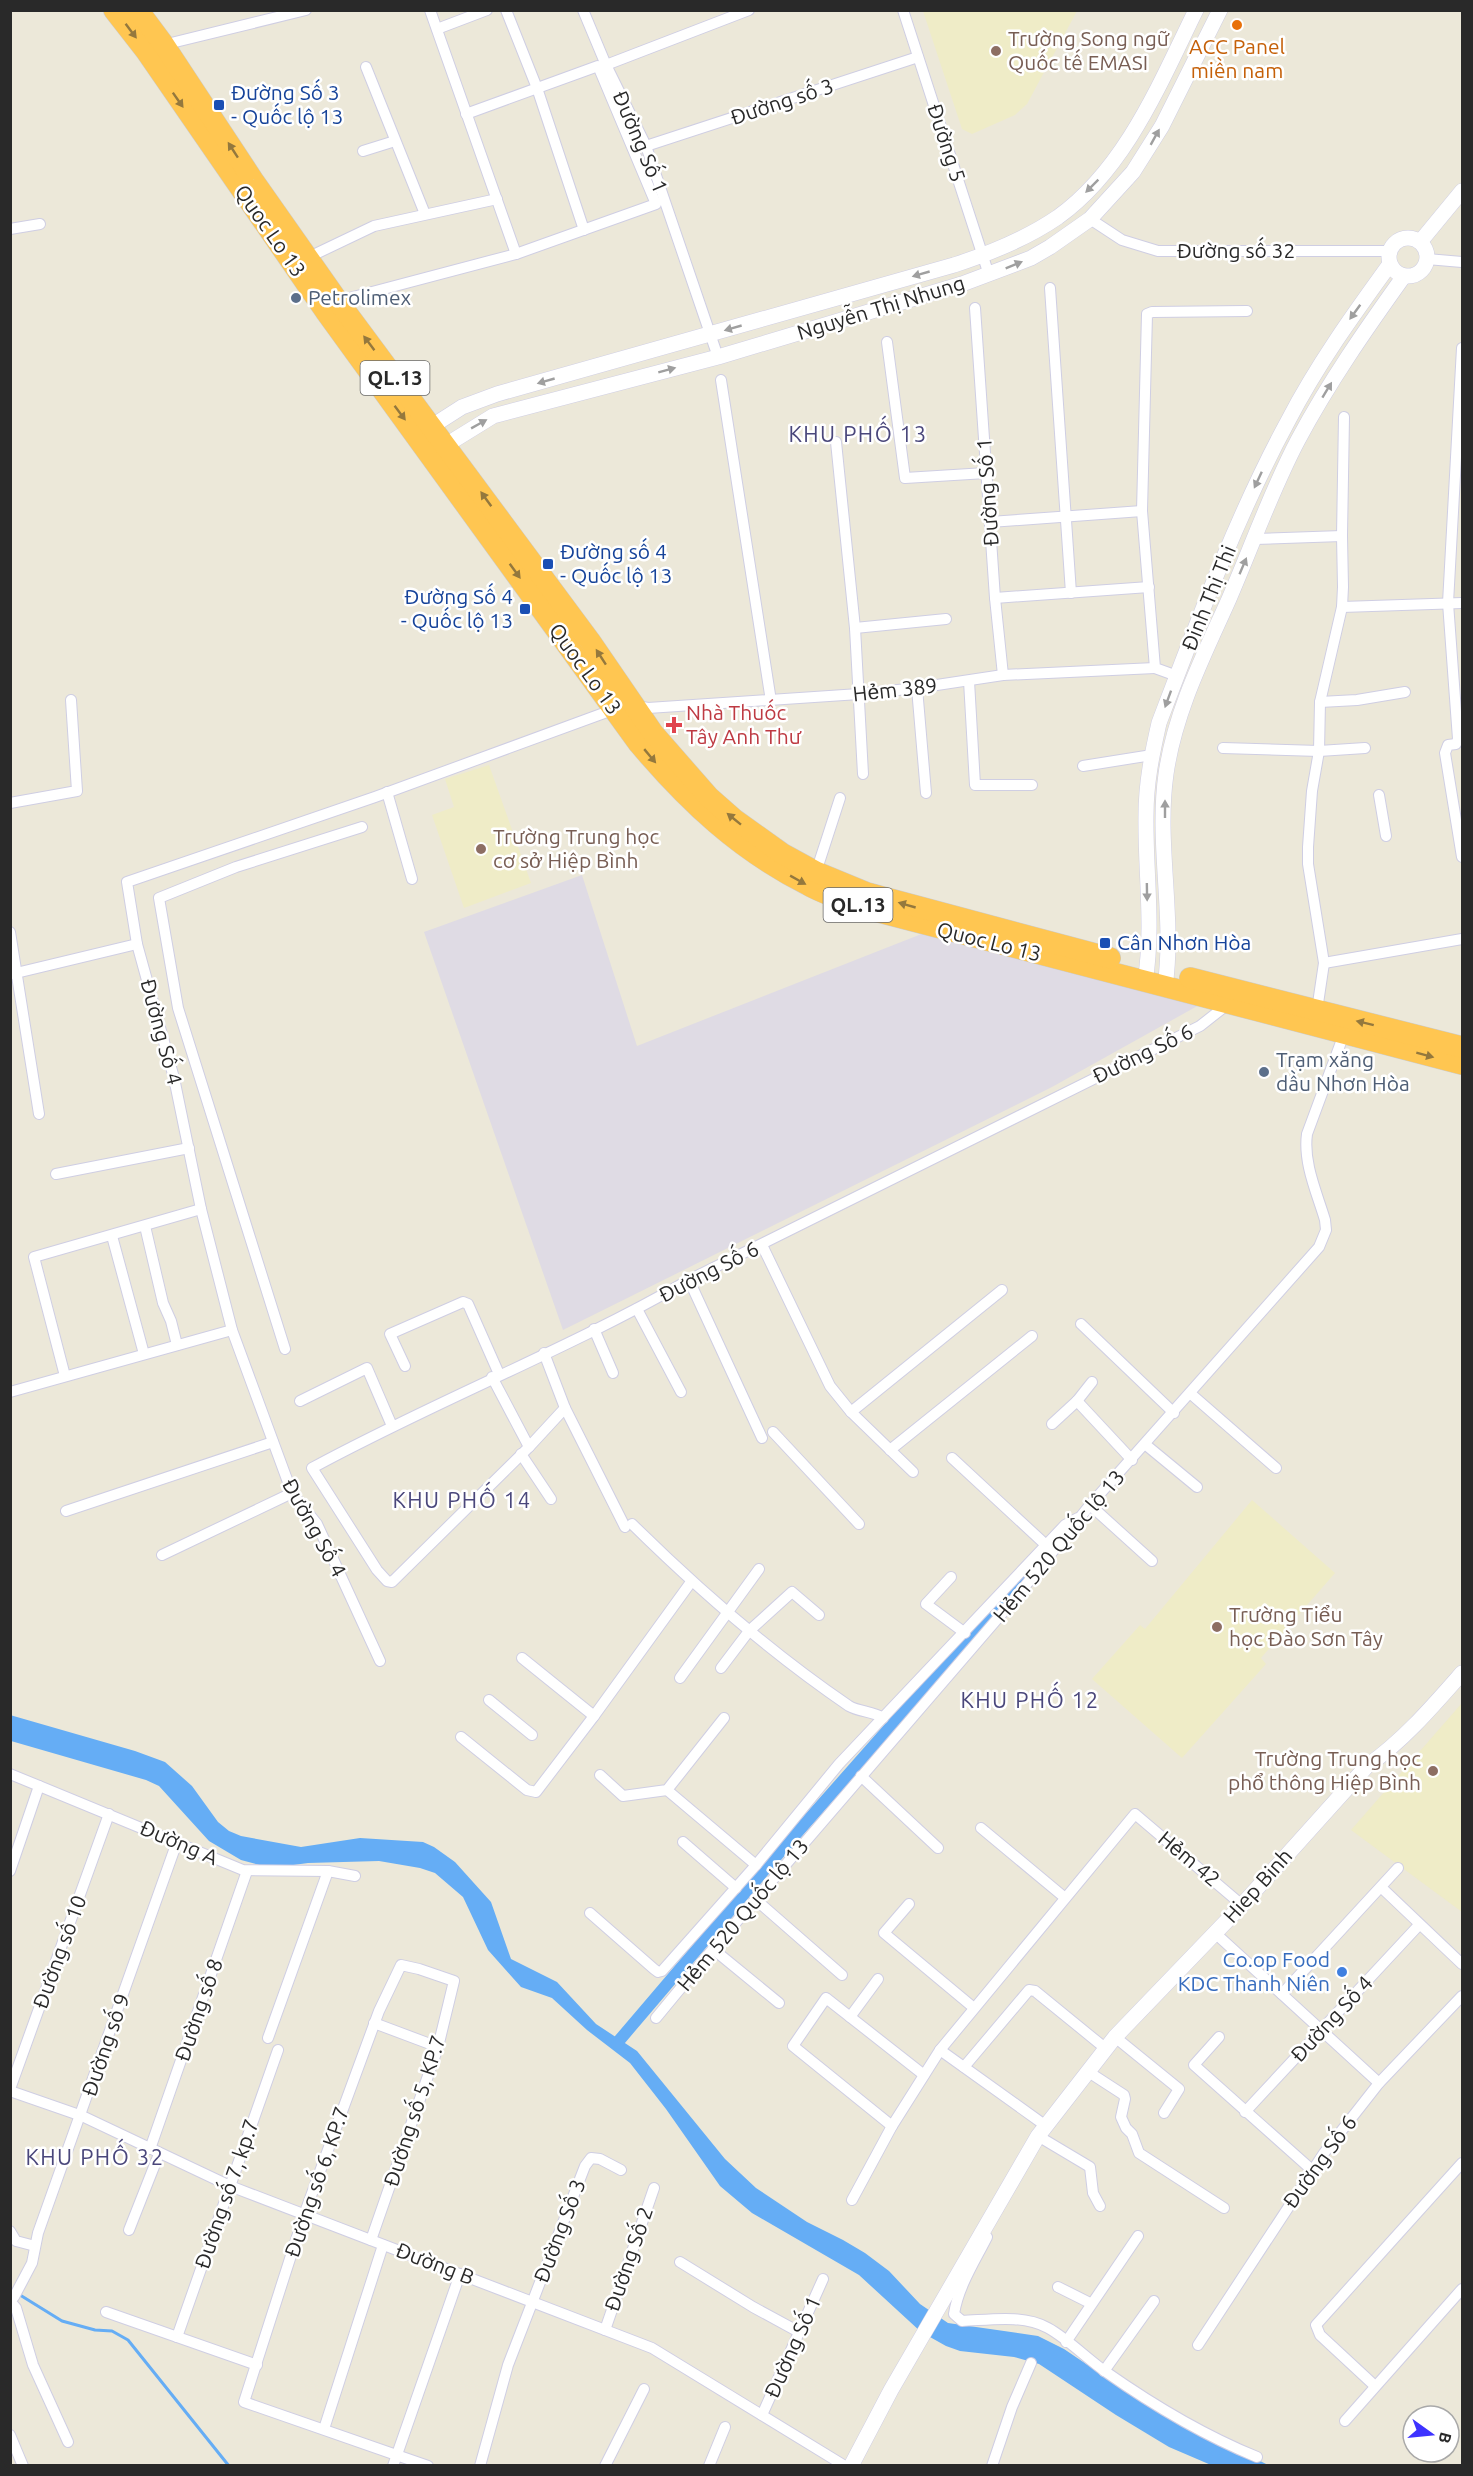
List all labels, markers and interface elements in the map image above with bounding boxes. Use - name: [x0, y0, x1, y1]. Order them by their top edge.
- marker: ACC Panel miền nam: [1230, 18, 1244, 32]
- one-way arrow: [124, 23, 136, 38]
- place label: Trường Song ngữ Quốc tế EMASI: [1008, 26, 1170, 74]
- place label: ACC Panel miền nam: [1189, 34, 1285, 82]
- marker: Trường Song ngữ Quốc tế EMASI: [989, 44, 1003, 58]
- street label: Đường số 3: [727, 71, 836, 129]
- place label: Đường Số 3 - Quốc lộ 13: [231, 78, 343, 128]
- street label: Đường Số 1: [609, 86, 675, 196]
- one-way arrow: [172, 91, 184, 107]
- marker: Đường Số 3 - Quốc lộ 13: [212, 98, 226, 112]
- street label: Đường 5: [923, 101, 971, 185]
- one-way arrow: [1150, 129, 1161, 145]
- one-way arrow: [227, 142, 239, 158]
- one-way arrow: [1085, 179, 1099, 193]
- street label: Quoc Lo 13: [230, 180, 311, 281]
- street label: Đường số 32: [1177, 236, 1295, 262]
- one-way arrow: [1005, 260, 1023, 270]
- street label: Nguyễn Thị Nhung: [794, 269, 967, 344]
- one-way arrow: [912, 270, 930, 279]
- place label: Petrolimex: [308, 285, 412, 309]
- marker: Petrolimex: [289, 291, 303, 305]
- one-way arrow: [1349, 303, 1361, 319]
- one-way arrow: [724, 324, 743, 334]
- one-way arrow: [364, 336, 376, 351]
- road number: QL.13: [360, 361, 430, 395]
- one-way arrow: [657, 365, 676, 375]
- one-way arrow: [536, 377, 554, 386]
- one-way arrow: [1322, 382, 1333, 398]
- one-way arrow: [394, 405, 406, 421]
- district label: KHU PHỐ 13: [788, 415, 928, 446]
- one-way arrow: [471, 419, 488, 429]
- street label: Đường Số 1: [969, 437, 1003, 547]
- one-way arrow: [1253, 472, 1263, 490]
- one-way arrow: [480, 492, 492, 508]
- place label: Đường số 4 - Quốc lộ 13: [560, 537, 672, 587]
- street label: Đinh Thị Thi: [1176, 541, 1240, 654]
- one-way arrow: [1238, 556, 1248, 574]
- marker: Đường số 4 - Quốc lộ 13: [541, 557, 555, 571]
- one-way arrow: [508, 564, 520, 579]
- place label: Đường Số 4 - Quốc lộ 13: [401, 582, 513, 632]
- marker: Đường Số 4 - Quốc lộ 13: [518, 602, 532, 616]
- street label: Quoc Lo 13: [545, 618, 627, 719]
- one-way arrow: [596, 649, 607, 665]
- street label: Hẻm 389: [851, 673, 938, 705]
- one-way arrow: [1163, 691, 1173, 709]
- place label: Nhà Thuốc Tây Anh Thư: [686, 698, 802, 748]
- marker: Nhà Thuốc Tây Anh Thư: [667, 718, 681, 732]
- one-way arrow: [643, 748, 656, 764]
- one-way arrow: [1160, 800, 1170, 819]
- one-way arrow: [726, 812, 742, 825]
- place label: Trường Trung học cơ sở Hiệp Bình: [493, 824, 660, 872]
- marker: Trường Trung học cơ sở Hiệp Bình: [474, 842, 488, 856]
- one-way arrow: [790, 875, 807, 885]
- one-way arrow: [1143, 882, 1152, 901]
- road number: QL.13: [824, 888, 892, 922]
- one-way arrow: [898, 899, 916, 909]
- street label: Quoc Lo 13: [935, 916, 1044, 966]
- place label: Cân Nhơn Hòa: [1117, 930, 1251, 954]
- marker: Cân Nhơn Hòa: [1098, 936, 1112, 950]
- street label: Đường Số 4: [136, 976, 190, 1087]
- street label: Đường Số 6: [1088, 1017, 1197, 1088]
- one-way arrow: [1356, 1017, 1374, 1027]
- place label: Trạm xăng dầu Nhơn Hòa: [1276, 1047, 1410, 1095]
- one-way arrow: [1416, 1050, 1434, 1060]
- marker: Trạm xăng dầu Nhơn Hòa: [1257, 1065, 1271, 1079]
- street label: Đường Số 6: [654, 1234, 762, 1306]
- street label: Hẻm 520 Quốc lộ 13: [986, 1463, 1129, 1626]
- street label: Đường Số 4: [278, 1473, 354, 1581]
- district label: KHU PHỐ 14: [392, 1481, 532, 1512]
- place label: Trường Tiểu học Đào Sơn Tây: [1229, 1602, 1383, 1650]
- marker: Trường Tiểu học Đào Sơn Tây: [1210, 1620, 1224, 1634]
- district label: KHU PHỐ 12: [960, 1681, 1100, 1712]
- place label: Trường Trung học phổ thông Hiệp Bình: [1228, 1746, 1421, 1794]
- marker: Trường Trung học phổ thông Hiệp Bình: [1426, 1764, 1440, 1778]
- street label: Đường A: [137, 1815, 222, 1869]
- street label: Hẻm 42: [1154, 1826, 1225, 1891]
- street label: Hẻm 520 Quốc lộ 13: [670, 1832, 813, 1995]
- street label: Hiep Binh: [1218, 1844, 1297, 1927]
- street label: Đường số 10: [25, 1891, 91, 2012]
- place label: Co.op Food KDC Thanh Niên: [1178, 1947, 1330, 1995]
- street label: Đường số 8: [167, 1955, 227, 2064]
- marker: Co.op Food KDC Thanh Niên: [1335, 1965, 1349, 1979]
- street label: Đường Số 4: [1284, 1969, 1377, 2066]
- street label: Đường số 9: [74, 1990, 134, 2099]
- street label: Đường số 5, KP.7: [376, 2031, 450, 2189]
- street label: Đường số 6, KP.7: [277, 2103, 353, 2260]
- street label: Đường Số 6: [1276, 2109, 1361, 2212]
- street label: Đường số 7, kp.7: [187, 2115, 263, 2272]
- district label: KHU PHỐ 32: [25, 2138, 165, 2169]
- street label: Đường Số 3: [526, 2175, 590, 2286]
- street label: Đường Số 2: [597, 2203, 657, 2314]
- street label: Đường B: [393, 2237, 478, 2289]
- street label: Đường Số 1: [757, 2291, 825, 2401]
- north arrow: [1401, 2404, 1461, 2464]
- text: B: [1435, 2430, 1456, 2445]

